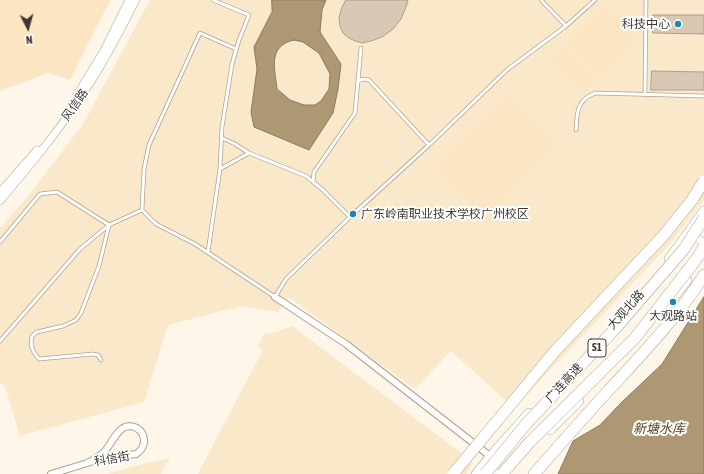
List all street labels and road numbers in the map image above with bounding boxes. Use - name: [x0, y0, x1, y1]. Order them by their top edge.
- street label: 风信路: [59, 86, 91, 124]
- street label: 大观北路: [605, 287, 647, 333]
- road number: S1: [588, 339, 606, 357]
- street label: 广连高速: [542, 361, 586, 405]
- street label: 科信街: [93, 449, 131, 469]

